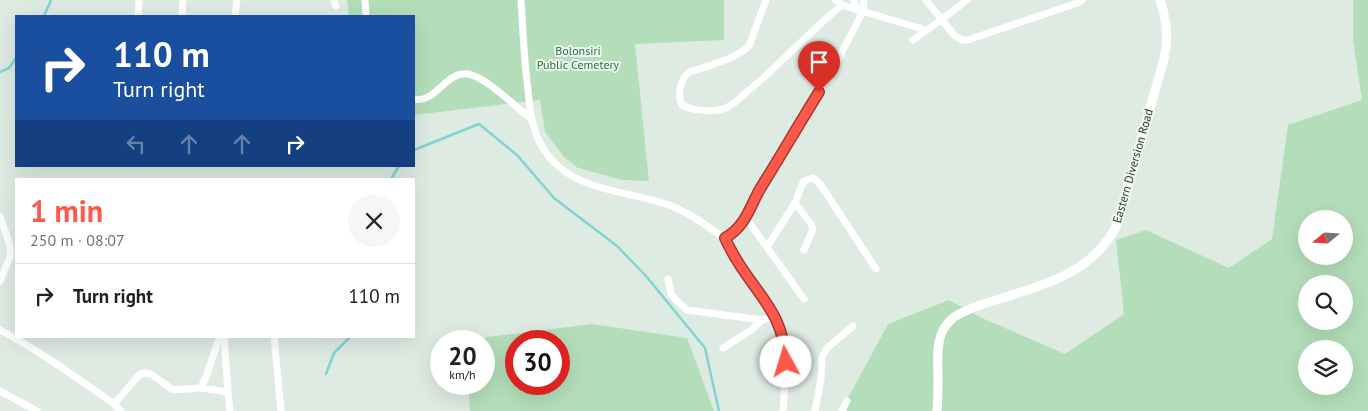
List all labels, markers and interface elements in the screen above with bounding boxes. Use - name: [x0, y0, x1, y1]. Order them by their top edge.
- text: 110 m: [113, 31, 210, 77]
- icon: right: [30, 35, 95, 100]
- pin: [798, 41, 840, 92]
- park label: Bolonsiri Public Cemetery: [537, 43, 620, 72]
- icon: arrive: [805, 48, 833, 76]
- text: Turn right: [113, 75, 205, 103]
- street label: Eastern Diversion Road: [1109, 107, 1156, 225]
- icon: left: [122, 130, 150, 158]
- icon: ahead: [175, 130, 203, 158]
- icon: ahead: [228, 130, 256, 158]
- icon: right: [281, 130, 309, 158]
- text: 1 min: [30, 191, 103, 230]
- button: close: [348, 195, 400, 247]
- north arrow: [1298, 210, 1352, 265]
- map controls: [1298, 210, 1353, 395]
- text: 250 m · 08:07: [30, 230, 125, 250]
- button: search: [1298, 275, 1353, 330]
- icon: right: [30, 282, 58, 310]
- text: Turn right: [73, 284, 153, 308]
- text: 110 m: [348, 284, 400, 308]
- speed limit sign: 30: [505, 330, 570, 395]
- position arrow: [759, 335, 811, 387]
- text: 20: [448, 340, 477, 372]
- button: layers: [1298, 340, 1353, 395]
- text: km/h: [449, 367, 476, 382]

